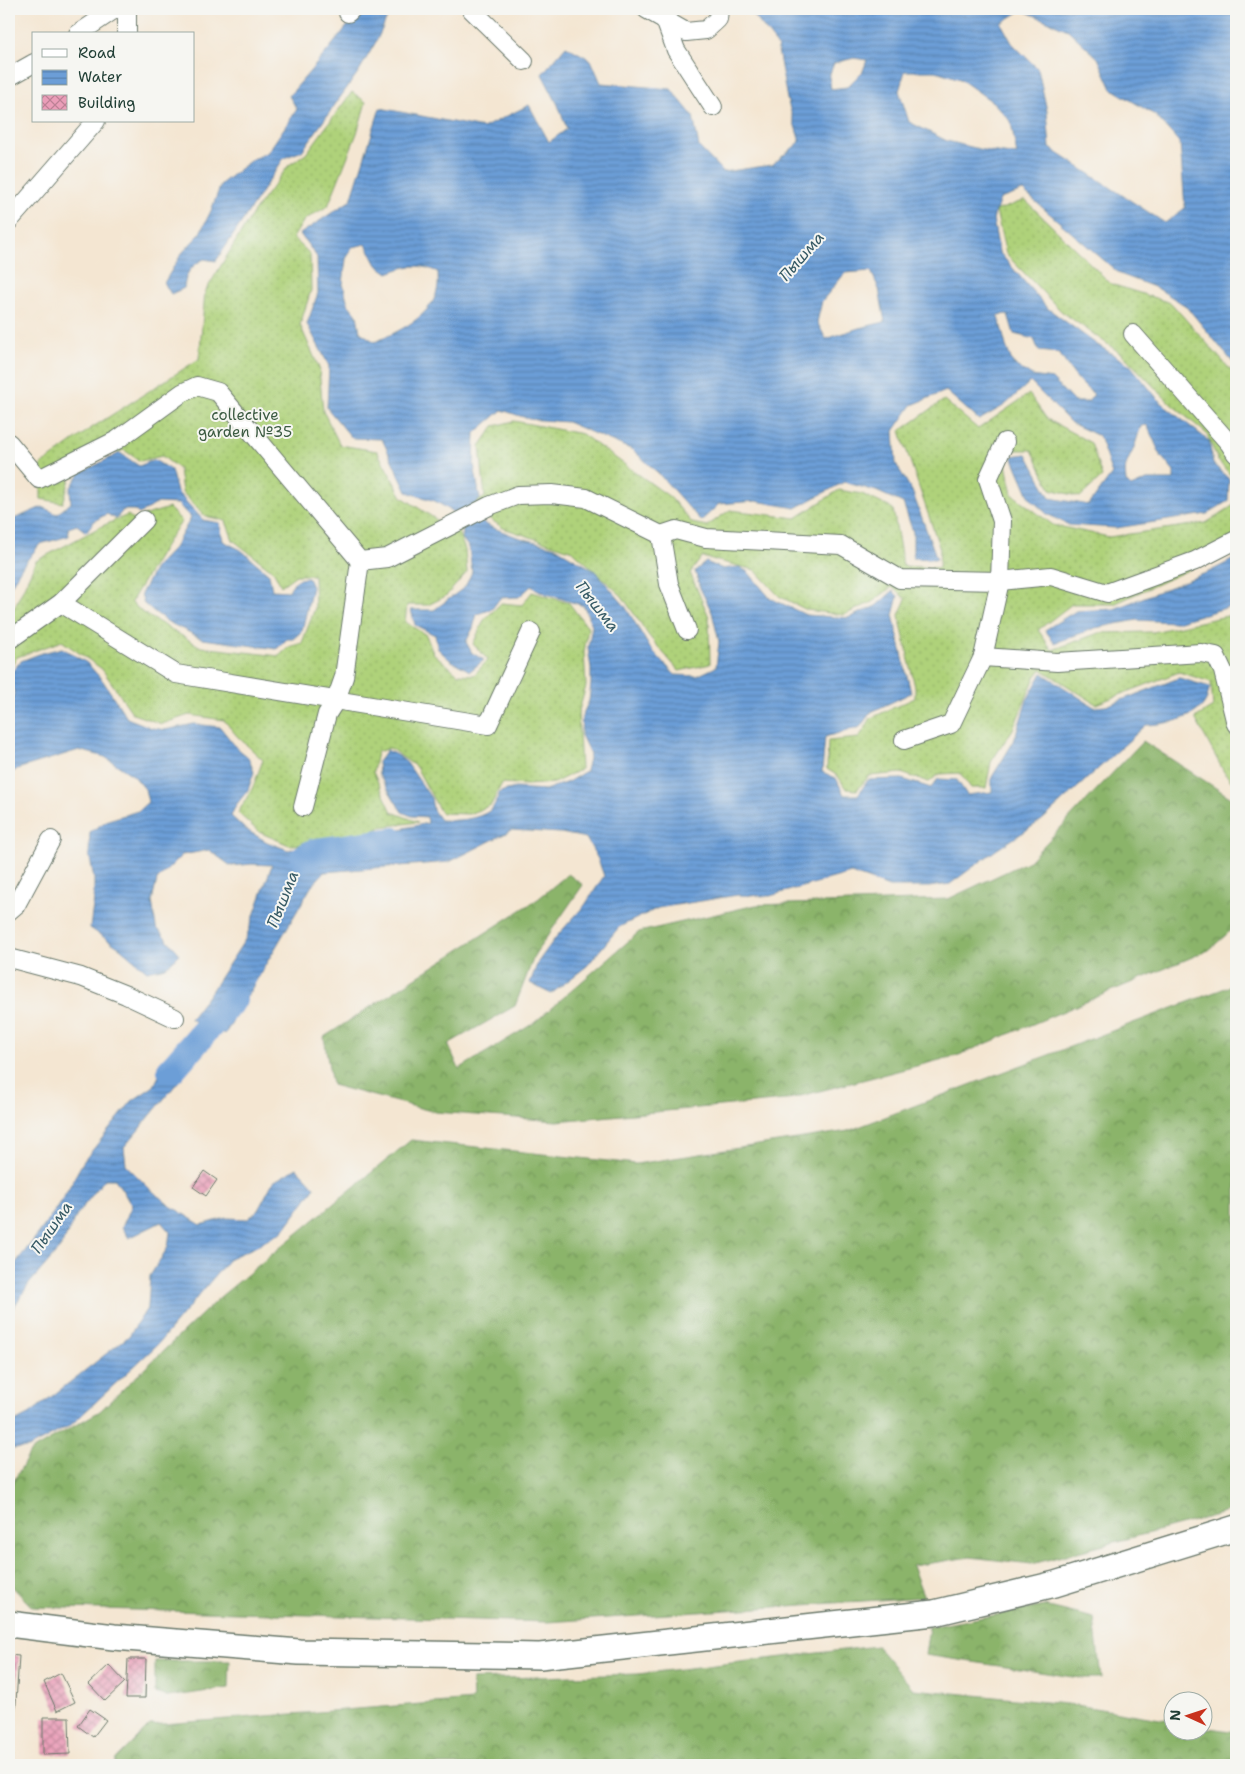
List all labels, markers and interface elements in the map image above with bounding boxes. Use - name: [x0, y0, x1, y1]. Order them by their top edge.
- legend: [32, 32, 195, 122]
- text: Road: [78, 43, 116, 63]
- text: Water: [78, 67, 122, 87]
- text: Building: [78, 93, 135, 113]
- water label: Пышма: [774, 227, 829, 286]
- park label: collective garden №35: [198, 405, 292, 442]
- water label: Пышма: [571, 577, 624, 636]
- water label: Пышма: [262, 868, 303, 931]
- water label: Пышма: [26, 1197, 77, 1258]
- north arrow: [1162, 1692, 1212, 1742]
- text: N: [1166, 1709, 1184, 1721]

